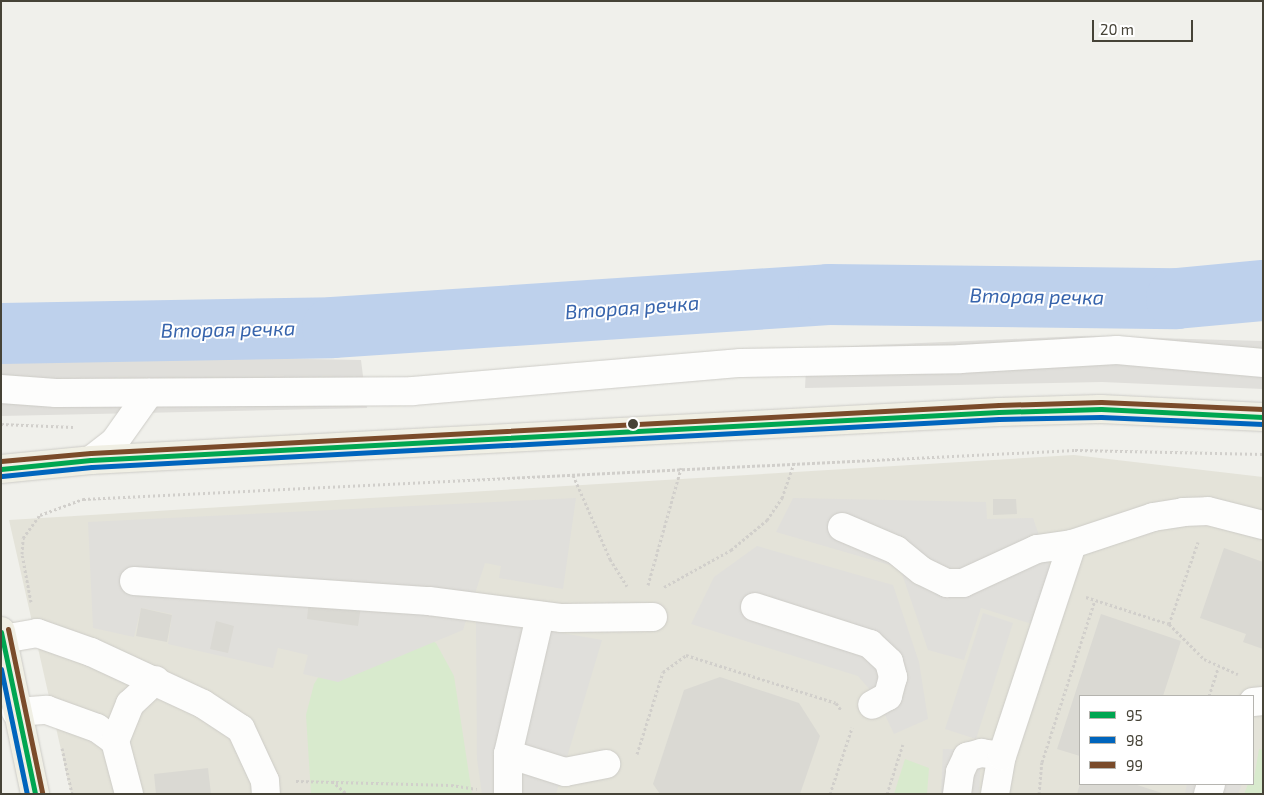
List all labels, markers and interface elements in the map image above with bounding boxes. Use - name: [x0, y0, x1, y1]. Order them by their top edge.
- scale bar: [1094, 10, 1195, 42]
- text: 20 m: [1100, 20, 1134, 38]
- water label: Вторая речка: [970, 283, 1104, 309]
- water label: Вторая речка: [564, 290, 700, 324]
- water label: Вторая речка: [161, 316, 295, 342]
- unlabelled marker: [628, 419, 638, 429]
- legend: [1079, 695, 1254, 785]
- text: 95: [1126, 706, 1143, 724]
- text: 98: [1126, 731, 1144, 749]
- text: 99: [1126, 756, 1143, 774]

